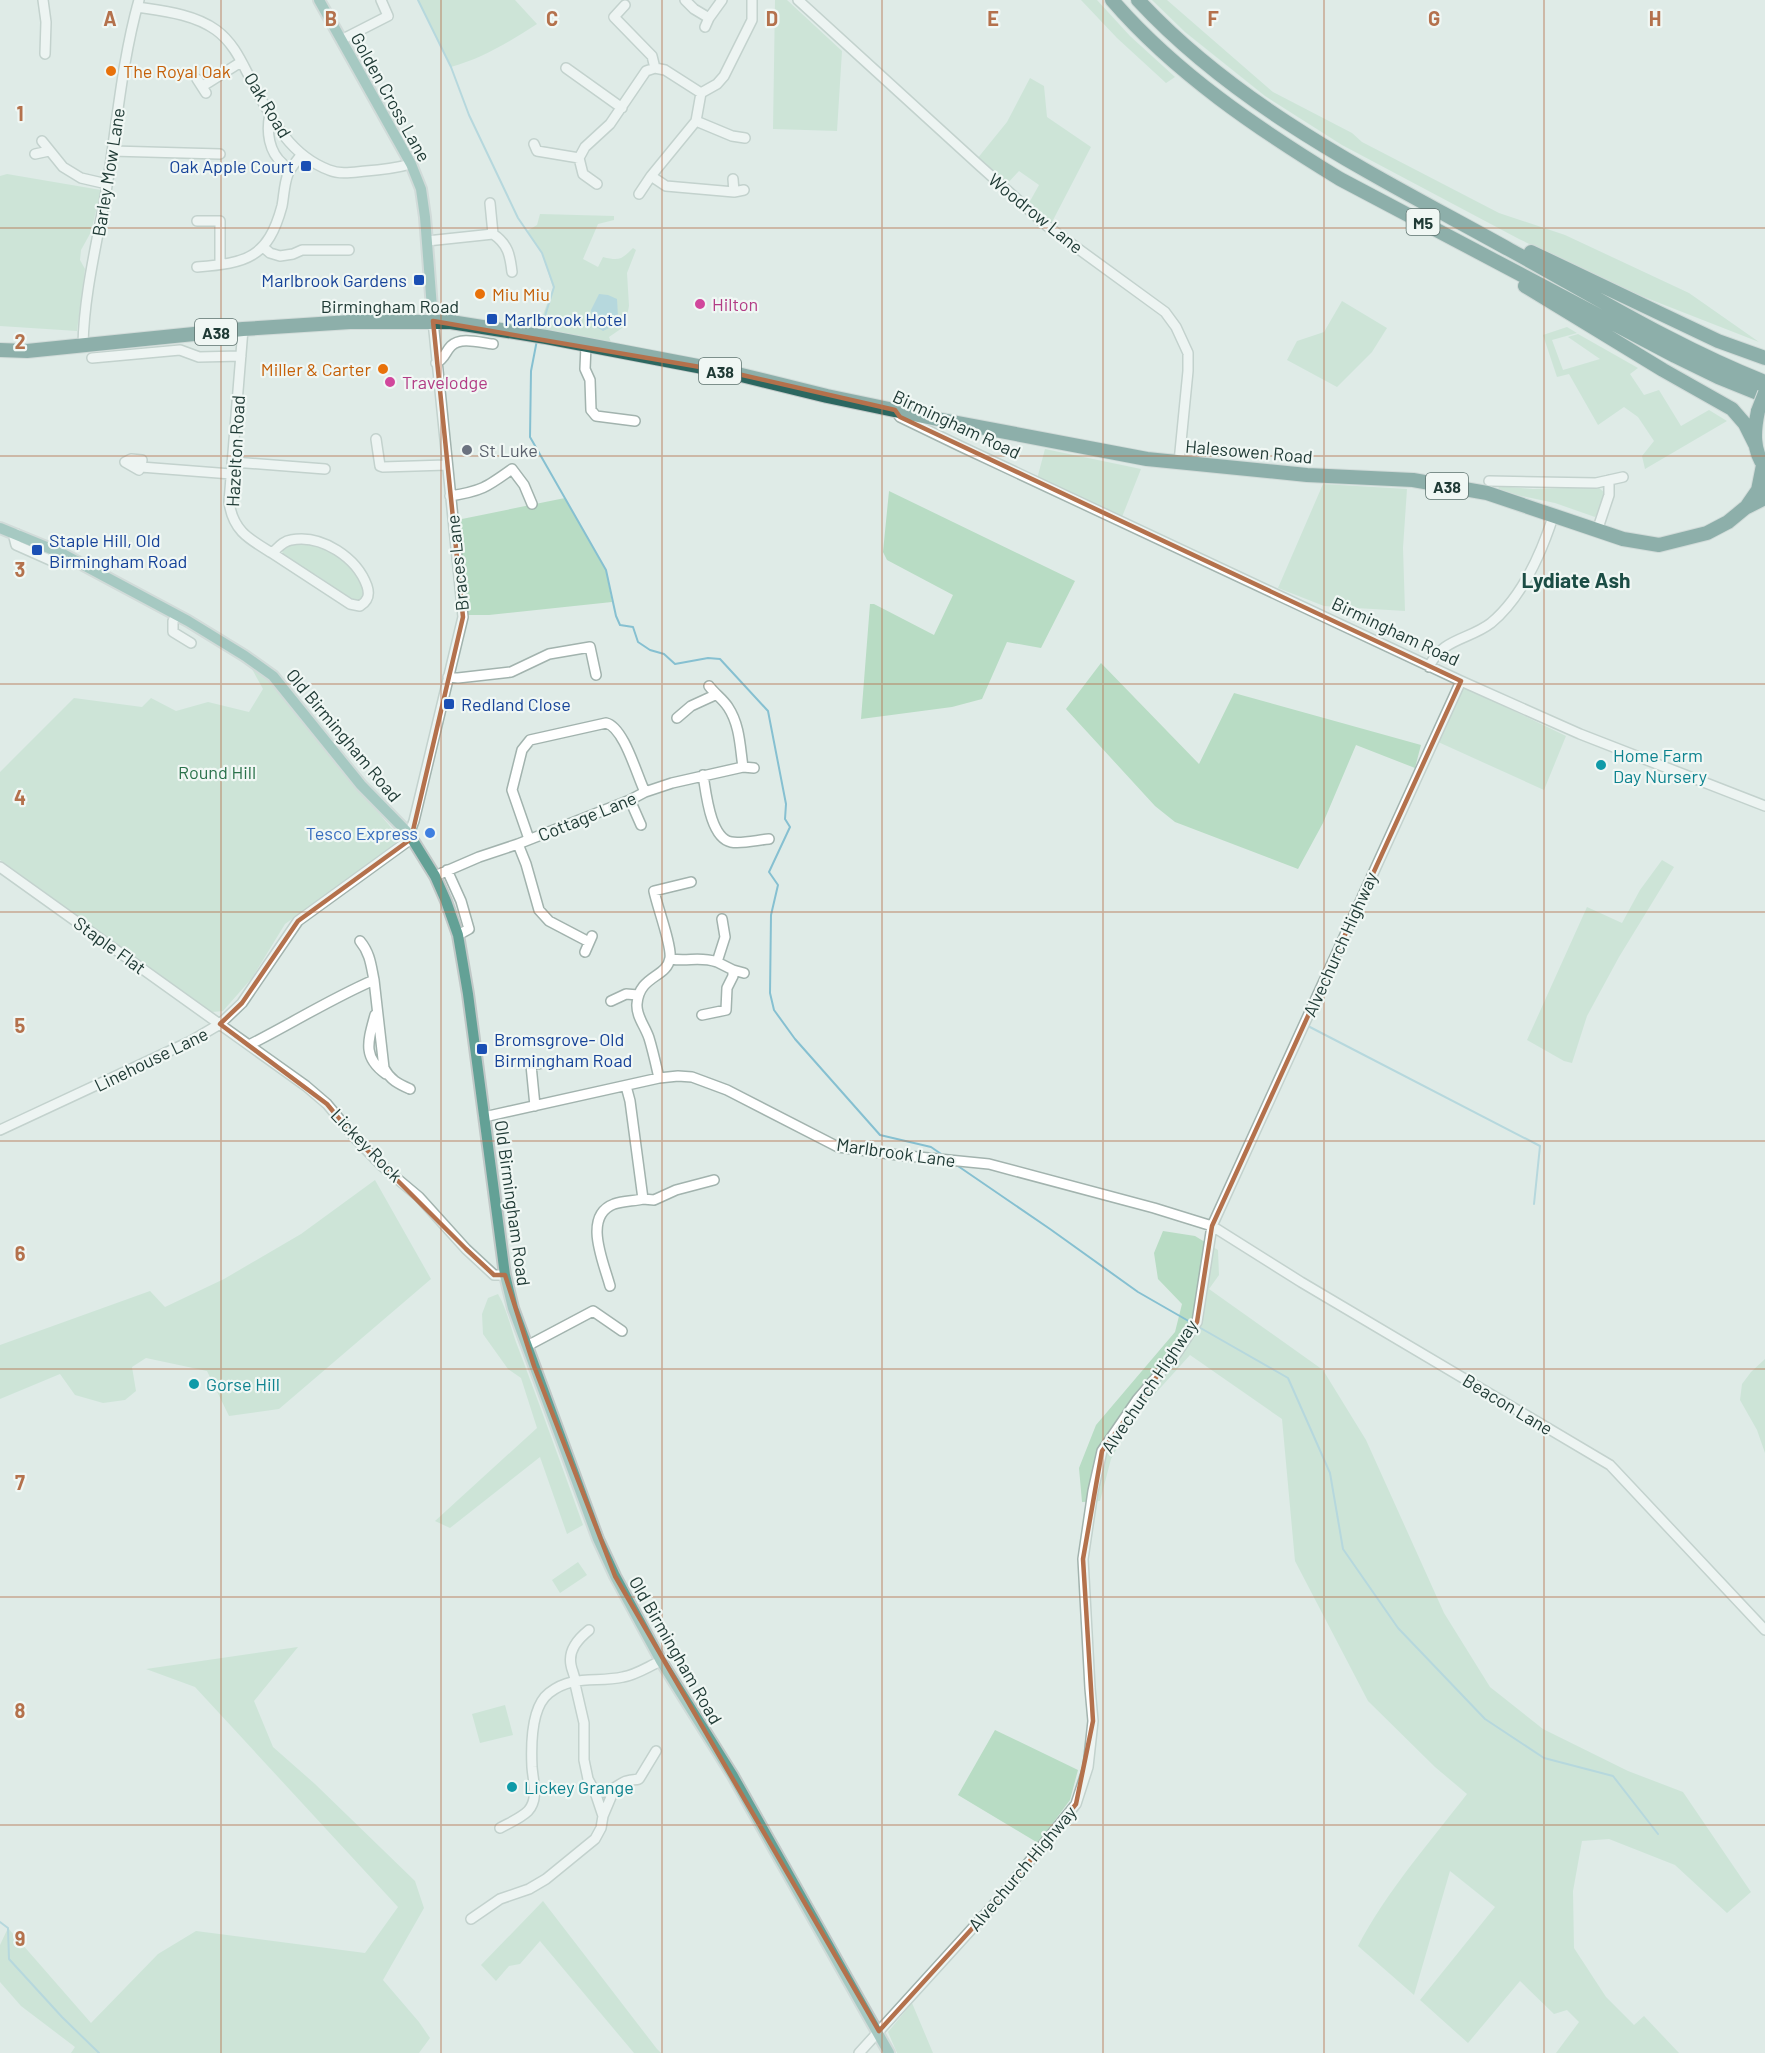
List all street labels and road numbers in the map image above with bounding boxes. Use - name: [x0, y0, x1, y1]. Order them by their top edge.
- street label: Golden Cross Lane: [346, 29, 436, 165]
- street label: Oak Road: [240, 68, 296, 142]
- street label: Barley Mow Lane: [87, 106, 129, 238]
- street label: Woodrow Lane: [984, 168, 1088, 258]
- road number: M5: [1406, 209, 1440, 235]
- street label: Birmingham Road: [321, 295, 459, 317]
- road number: A38: [195, 319, 237, 345]
- road number: A38: [699, 358, 741, 384]
- street label: Birmingham Road: [890, 385, 1024, 463]
- street label: Hazelton Road: [221, 395, 249, 507]
- street label: Halesowen Road: [1184, 434, 1314, 468]
- road number: A38: [1426, 473, 1468, 499]
- street label: Braces Lane: [441, 514, 473, 612]
- street label: Birmingham Road: [1329, 592, 1463, 670]
- street label: Old Birmingham Road: [282, 664, 406, 806]
- street label: Cottage Lane: [535, 786, 639, 846]
- street label: Alvechurch Highway: [1298, 868, 1382, 1020]
- street label: Staple Flat: [70, 912, 150, 978]
- street label: Linehouse Lane: [91, 1022, 211, 1096]
- street label: Lickey Rock: [327, 1104, 407, 1186]
- street label: Old Birmingham Road: [490, 1119, 536, 1287]
- street label: Marlbrook Lane: [835, 1133, 957, 1171]
- street label: Alvechurch Highway: [1096, 1315, 1202, 1457]
- street label: Beacon Lane: [1459, 1369, 1557, 1439]
- street label: Old Birmingham Road: [625, 1572, 727, 1728]
- street label: Alvechurch Highway: [963, 1801, 1081, 1935]

